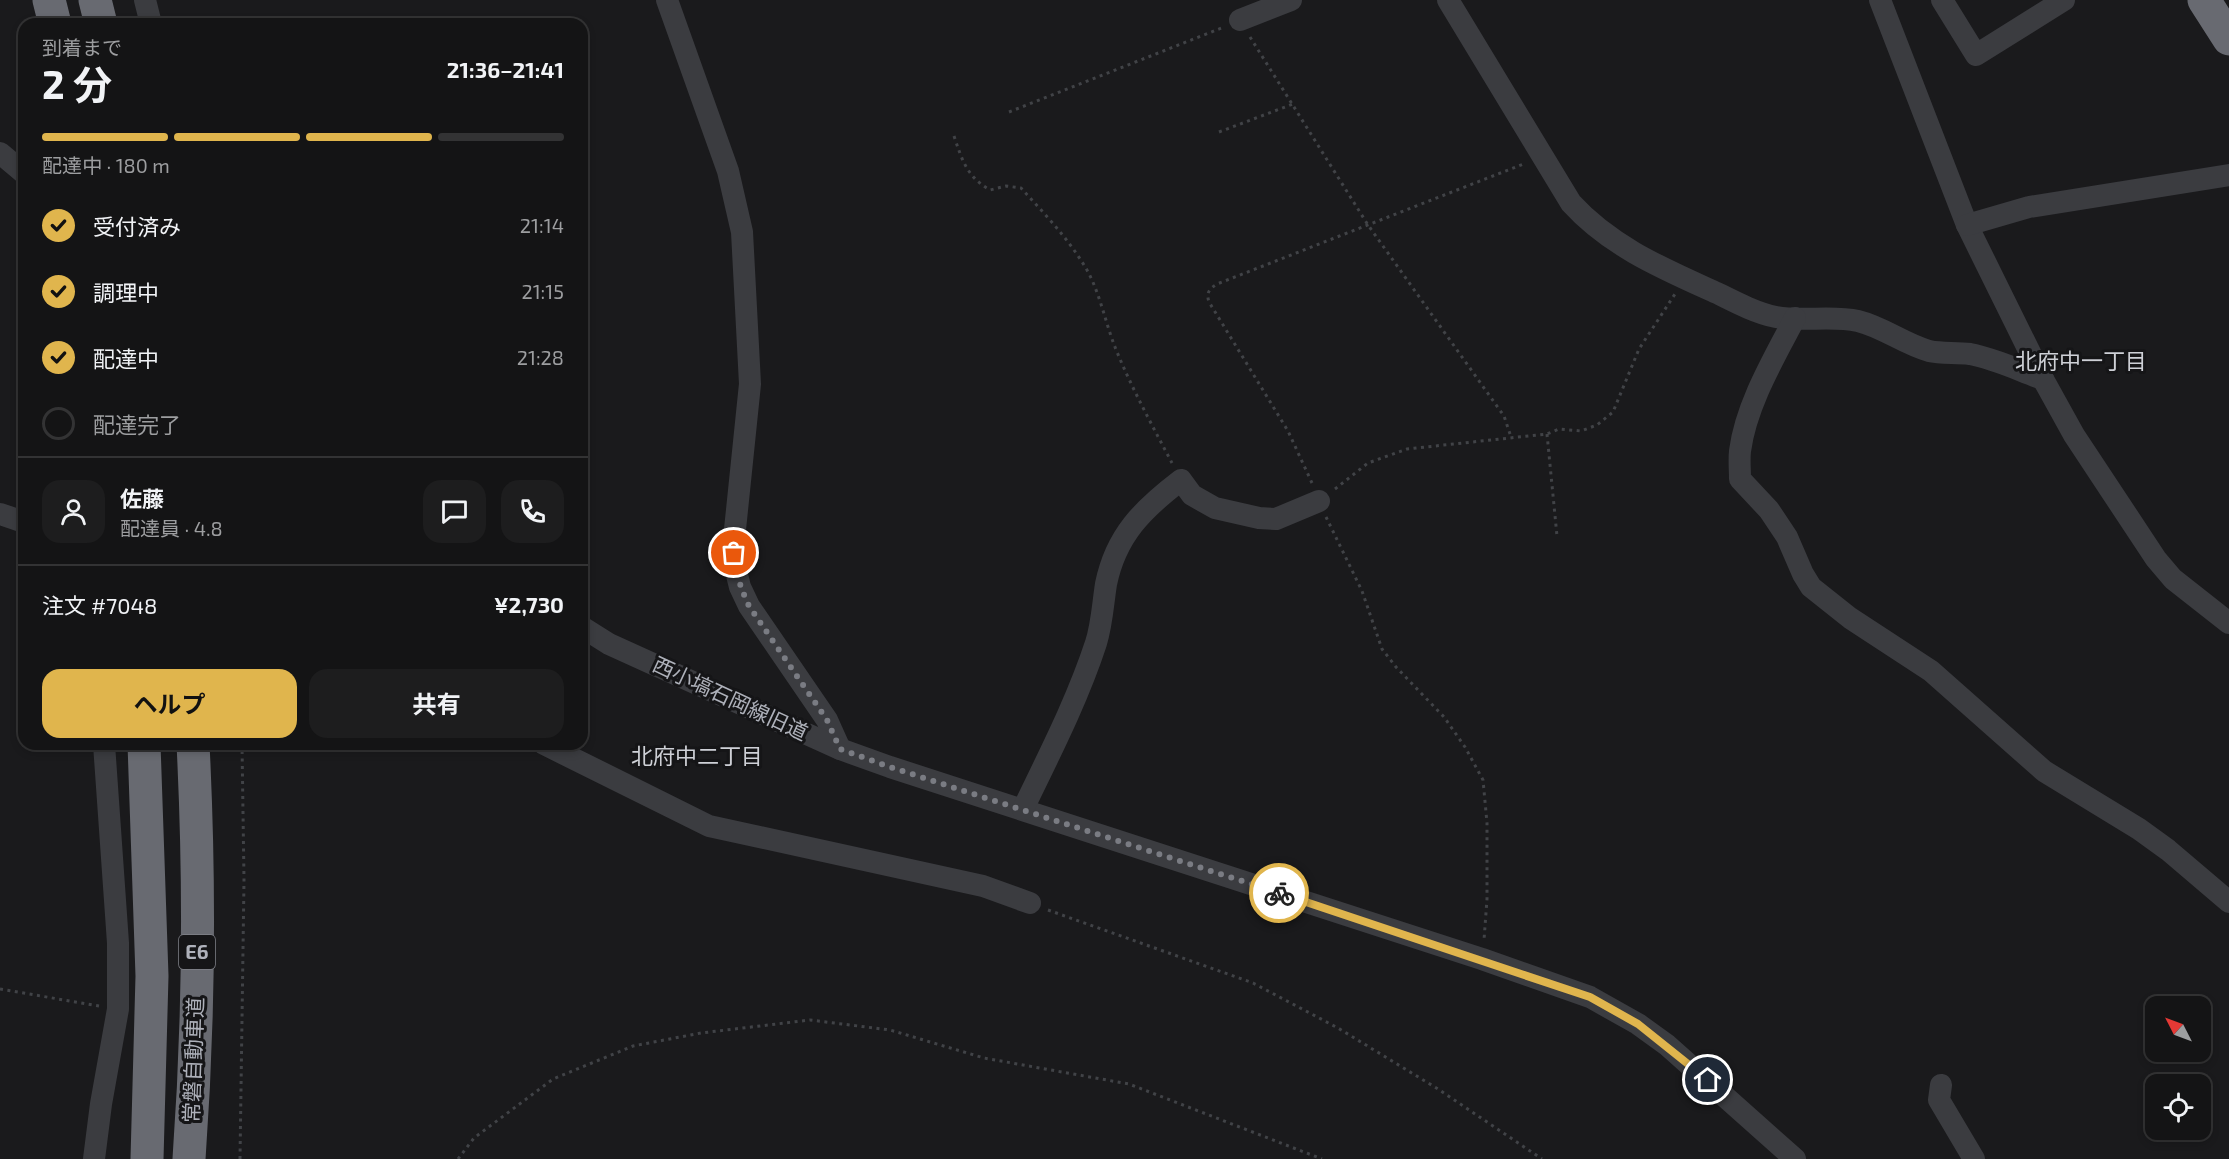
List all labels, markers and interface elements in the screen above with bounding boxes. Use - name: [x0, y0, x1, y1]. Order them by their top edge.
- text: 到着まで: [42, 35, 122, 59]
- text: 21:36–21:41: [447, 56, 564, 82]
- text: 2 分: [42, 60, 112, 107]
- text: 配達中 · 180 m: [42, 153, 170, 177]
- icon: check: [42, 209, 75, 242]
- text: 受付済み: [93, 213, 181, 239]
- text: 21:14: [520, 213, 564, 237]
- icon: check: [42, 275, 75, 308]
- text: 調理中: [93, 279, 159, 305]
- text: 21:15: [521, 279, 564, 303]
- icon: check: [42, 341, 75, 374]
- text: 配達中: [93, 345, 159, 371]
- text: 21:28: [517, 345, 564, 369]
- district label: 北府中一丁目: [2015, 347, 2147, 373]
- text: 配達完了: [93, 411, 181, 437]
- button: person: [42, 480, 105, 543]
- button: chat: [423, 480, 486, 543]
- button: phone: [501, 480, 564, 543]
- text: 佐藤: [120, 485, 164, 511]
- text: 配達員 · 4.8: [120, 516, 223, 540]
- pin: [708, 527, 759, 578]
- icon: bag: [717, 536, 750, 569]
- text: ¥2,730: [494, 591, 564, 617]
- text: 注文 #7048: [42, 592, 157, 618]
- street label: 西小塙石岡線旧道: [649, 651, 812, 744]
- button: ヘルプ: [42, 669, 297, 738]
- button: 共有: [309, 669, 564, 738]
- district label: 北府中二丁目: [631, 742, 763, 768]
- courier: [1249, 863, 1309, 923]
- icon: bike: [1263, 877, 1296, 910]
- road number: E6: [179, 935, 215, 969]
- north arrow: [2145, 996, 2211, 1062]
- map controls: [2145, 996, 2211, 1140]
- street label: 常磐自動車道: [178, 997, 207, 1123]
- pin: [1682, 1054, 1733, 1105]
- icon: home: [1691, 1063, 1724, 1096]
- button: locate: [2145, 1074, 2211, 1140]

